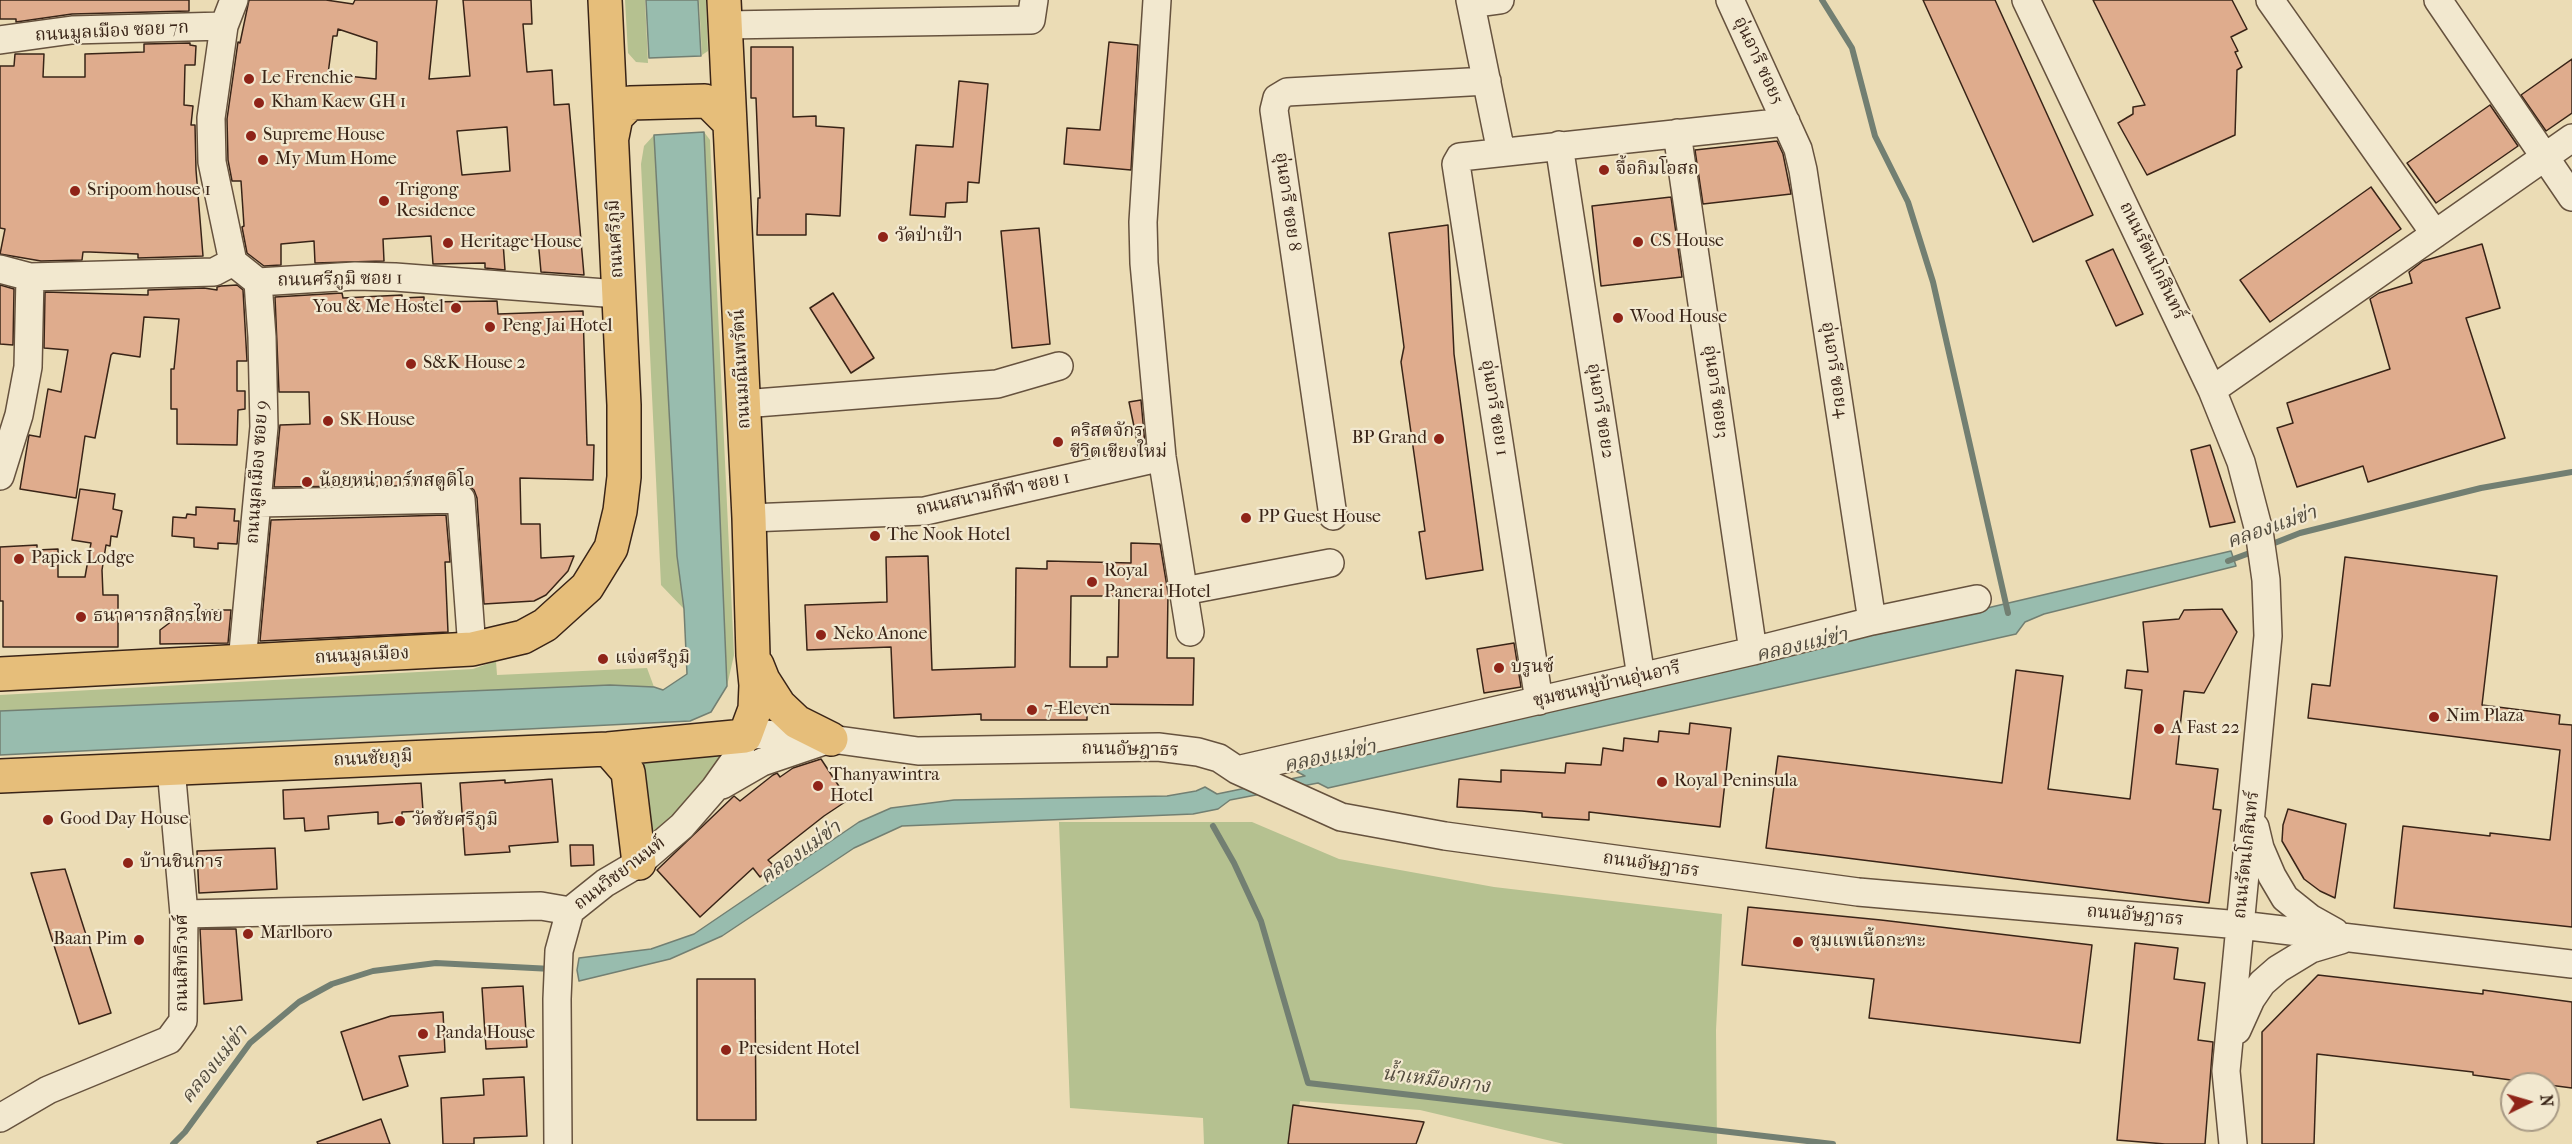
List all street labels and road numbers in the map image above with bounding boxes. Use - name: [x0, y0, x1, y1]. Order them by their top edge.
- street label: อุ่นอารี ซอย5: [1728, 14, 1788, 108]
- street label: ถนนมูลเมือง ซอย 7ก: [34, 17, 190, 47]
- street label: อุ่นอารี ซอย 8: [1269, 151, 1305, 253]
- street label: ถนนศรีภูมิ: [603, 199, 629, 279]
- street label: ถนนรัตนโกสินทร์: [2114, 199, 2190, 323]
- street label: ถนนศรีภูมิ ซอย 1: [277, 268, 403, 292]
- street label: ถนนมณีนพรัตน์: [728, 308, 756, 430]
- street label: อุ่นอารี ซอย4: [1816, 320, 1852, 420]
- street label: อุ่นอารี ซอย3: [1698, 344, 1732, 440]
- street label: อุ่นอารี ซอย 1: [1476, 358, 1512, 458]
- street label: อุ่นอารี ซอย2: [1582, 362, 1618, 460]
- street label: ถนนมูลเมือง ซอย 9: [242, 399, 274, 545]
- street label: ถนนสนามกีฬา ซอย 1: [914, 467, 1072, 521]
- street label: ถนนมูลเมือง: [314, 643, 410, 669]
- street label: ชุมชนหมู่บ้านอุ่นอารี: [1531, 658, 1683, 712]
- street label: ถนนอัษฎาธร: [1081, 738, 1179, 762]
- street label: ถนนชัยภูมิ: [333, 746, 413, 772]
- street label: ถนนรัตนโกสินทร์: [2230, 790, 2264, 920]
- street label: ถนนวิชยานนท์: [570, 833, 670, 915]
- street label: ถนนอัษฎาธร: [1601, 848, 1701, 882]
- street label: ถนนอัษฎาธร: [2086, 901, 2184, 931]
- street label: ถนนสิทธิวงศ์: [172, 914, 194, 1012]

